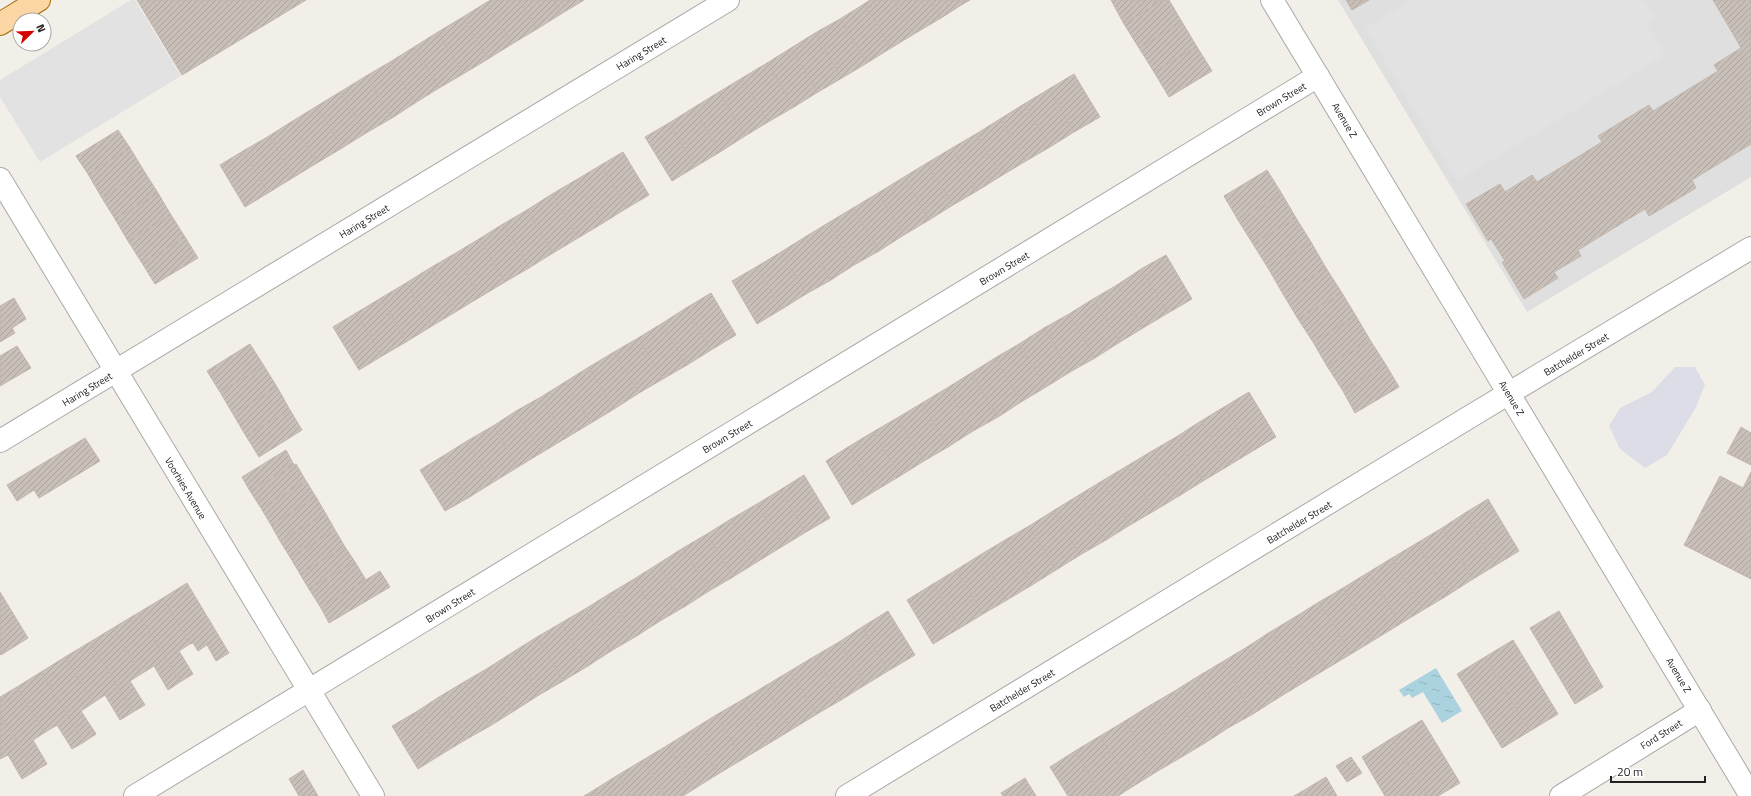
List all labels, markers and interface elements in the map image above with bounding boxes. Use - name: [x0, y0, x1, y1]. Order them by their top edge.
- north arrow: [12, 12, 52, 52]
- text: N: [32, 21, 50, 35]
- street label: Haring Street: [613, 32, 669, 74]
- street label: Brown Street: [1254, 78, 1309, 120]
- street label: Avenue Z: [1328, 100, 1361, 141]
- street label: Haring Street: [336, 200, 392, 242]
- street label: Brown Street: [977, 247, 1032, 289]
- street label: Batchelder Street: [1541, 329, 1612, 380]
- street label: Haring Street: [59, 368, 115, 410]
- street label: Avenue Z: [1495, 378, 1528, 419]
- street label: Brown Street: [700, 415, 755, 457]
- street label: Voorhies Avenue: [161, 454, 210, 522]
- street label: Batchelder Street: [1264, 497, 1335, 548]
- street label: Brown Street: [423, 584, 478, 627]
- street label: Avenue Z: [1662, 655, 1695, 696]
- street label: Batchelder Street: [987, 665, 1058, 716]
- street label: Ford Street: [1637, 715, 1686, 753]
- scale bar: [1611, 758, 1705, 784]
- text: 20 m: [1617, 762, 1643, 781]

